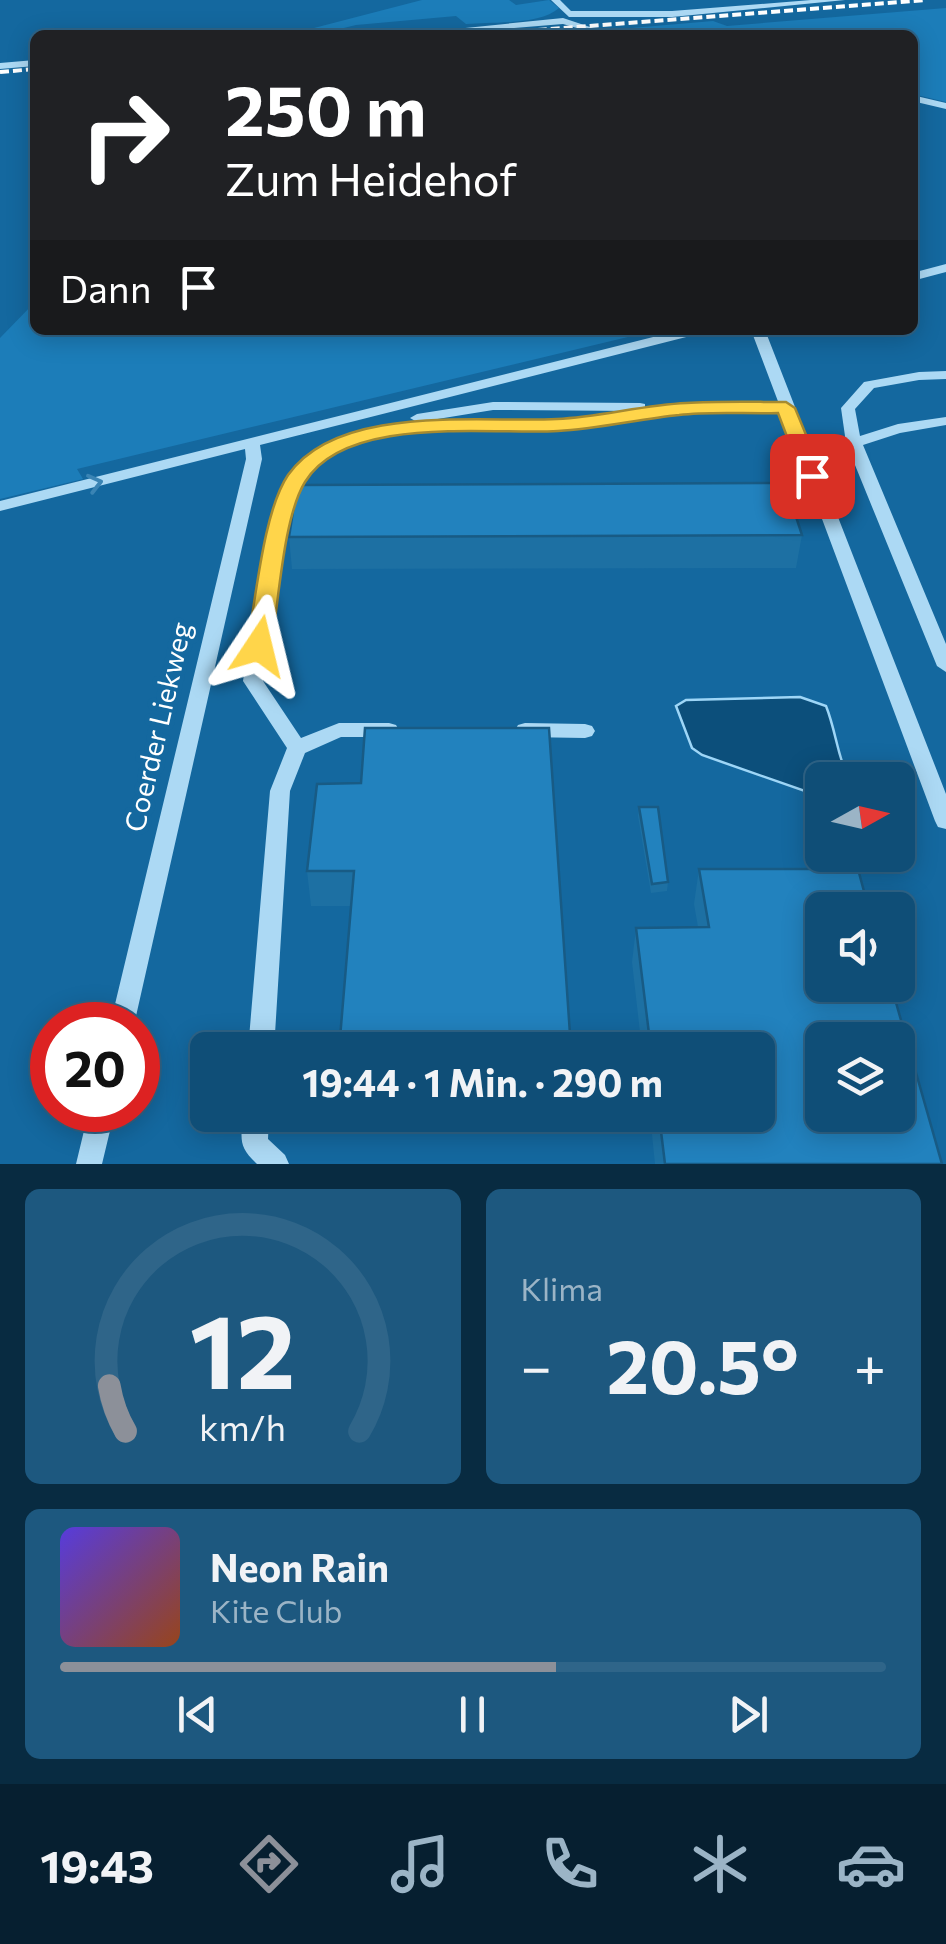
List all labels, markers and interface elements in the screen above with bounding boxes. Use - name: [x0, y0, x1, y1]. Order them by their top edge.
- text: 250 m: [225, 65, 427, 150]
- icon: right: [60, 70, 190, 200]
- text: Zum Heidehof: [225, 150, 517, 205]
- icon: arrive: [171, 260, 226, 315]
- text: Dann: [60, 264, 151, 311]
- pin: [770, 434, 855, 519]
- icon: arrive: [785, 449, 840, 504]
- one-way arrow: [86, 474, 103, 495]
- position arrow: [207, 594, 311, 698]
- street label: Coerder Liekweg: [116, 619, 198, 835]
- north arrow: [805, 762, 915, 872]
- map controls: [805, 762, 915, 1132]
- button: sound: [805, 892, 915, 1002]
- speed limit sign: 20: [30, 1002, 160, 1132]
- button: layers: [805, 1022, 915, 1132]
- text: 19:44 · 1 Min. · 290 m: [302, 1058, 663, 1105]
- text: Klima: [521, 1268, 603, 1308]
- text: 12: [190, 1283, 296, 1410]
- text: 20.5°: [606, 1318, 799, 1409]
- text: −: [521, 1331, 552, 1398]
- text: +: [854, 1331, 886, 1398]
- text: km/h: [199, 1405, 286, 1448]
- text: Neon Rain: [210, 1543, 389, 1590]
- text: Kite Club: [210, 1590, 342, 1630]
- icon: previous: [170, 1687, 225, 1742]
- icon: pause: [445, 1687, 500, 1742]
- icon: next: [721, 1687, 776, 1742]
- icon: directions: [234, 1829, 304, 1899]
- icon: music: [385, 1829, 455, 1899]
- icon: phone: [535, 1829, 605, 1899]
- icon: climate: [685, 1829, 755, 1899]
- icon: car: [836, 1829, 906, 1899]
- text: 19:43: [40, 1837, 154, 1892]

